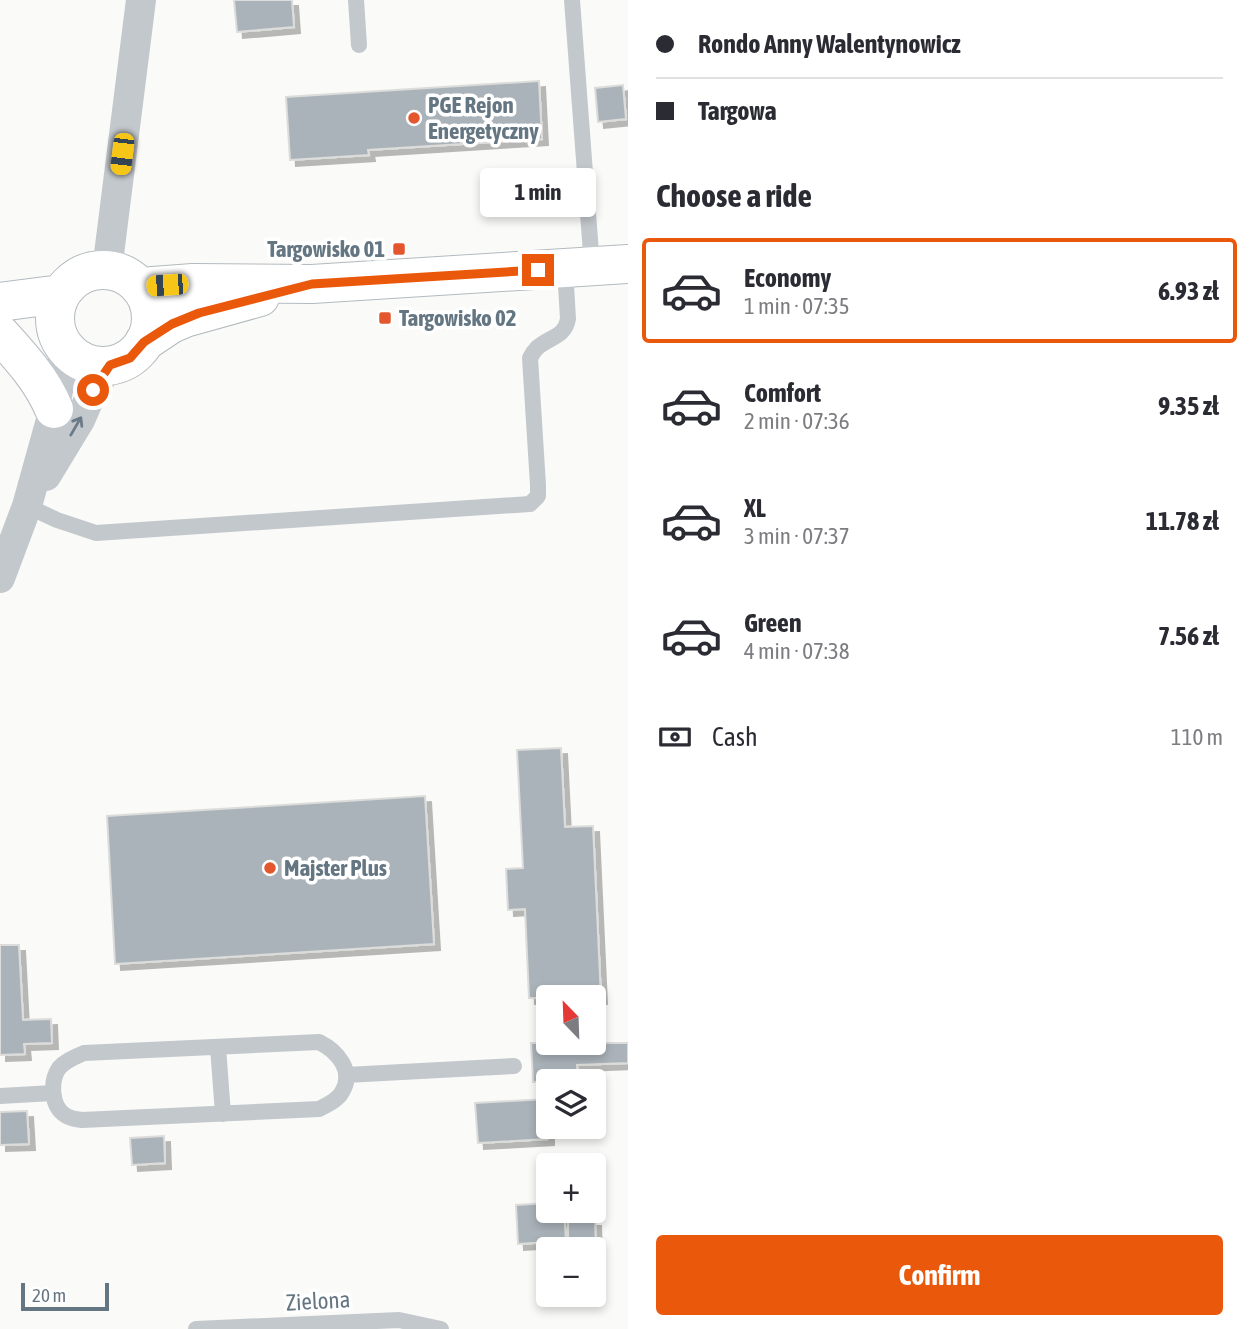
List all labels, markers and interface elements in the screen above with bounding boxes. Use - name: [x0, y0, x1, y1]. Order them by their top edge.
- text: Rondo Anny Walentynowicz: [698, 29, 961, 59]
- place label: PGE Rejon Energetyczny: [428, 92, 539, 144]
- text: Targowa: [698, 96, 777, 126]
- marker: PGE Rejon Energetyczny: [406, 110, 422, 126]
- car: [110, 132, 135, 176]
- callout: 1 min: [480, 168, 596, 218]
- text: Choose a ride: [656, 177, 812, 214]
- text: 1 min: [515, 179, 561, 205]
- place label: Targowisko 01: [267, 236, 385, 262]
- marker: Targowisko 01: [391, 241, 407, 257]
- route end: [522, 254, 554, 286]
- icon: car: [660, 259, 723, 322]
- text: Economy: [744, 263, 831, 293]
- car: [146, 273, 189, 297]
- text: 6.93 zł: [1158, 276, 1219, 306]
- text: 1 min · 07:35: [744, 293, 850, 319]
- place label: Targowisko 02: [399, 305, 517, 331]
- marker: Targowisko 02: [377, 310, 393, 326]
- route start: [77, 374, 109, 406]
- icon: car: [660, 374, 723, 437]
- text: Comfort: [744, 378, 821, 408]
- text: 9.35 zł: [1158, 391, 1219, 421]
- text: 2 min · 07:36: [744, 408, 850, 434]
- one-way arrow: [69, 417, 83, 437]
- icon: car: [660, 489, 723, 552]
- text: XL: [744, 493, 766, 523]
- text: 11.78 zł: [1146, 506, 1219, 536]
- text: 3 min · 07:37: [744, 523, 850, 549]
- icon: car: [660, 604, 723, 667]
- text: Green: [744, 608, 802, 638]
- text: 7.56 zł: [1158, 621, 1219, 651]
- text: 4 min · 07:38: [744, 638, 850, 664]
- icon: cash: [656, 718, 694, 756]
- text: Cash: [712, 722, 758, 752]
- text: 110 m: [1171, 724, 1223, 750]
- place label: Majster Plus: [284, 855, 387, 881]
- marker: Majster Plus: [262, 860, 278, 876]
- north arrow: [536, 985, 606, 1055]
- map controls: [536, 985, 606, 1307]
- button: layers: [536, 1069, 606, 1139]
- button: +: [536, 1153, 606, 1223]
- button: Confirm: [656, 1235, 1223, 1315]
- button: −: [536, 1237, 606, 1307]
- scale bar: [21, 1280, 108, 1312]
- text: 20 m: [32, 1284, 66, 1306]
- street label: Zielona: [285, 1286, 351, 1316]

